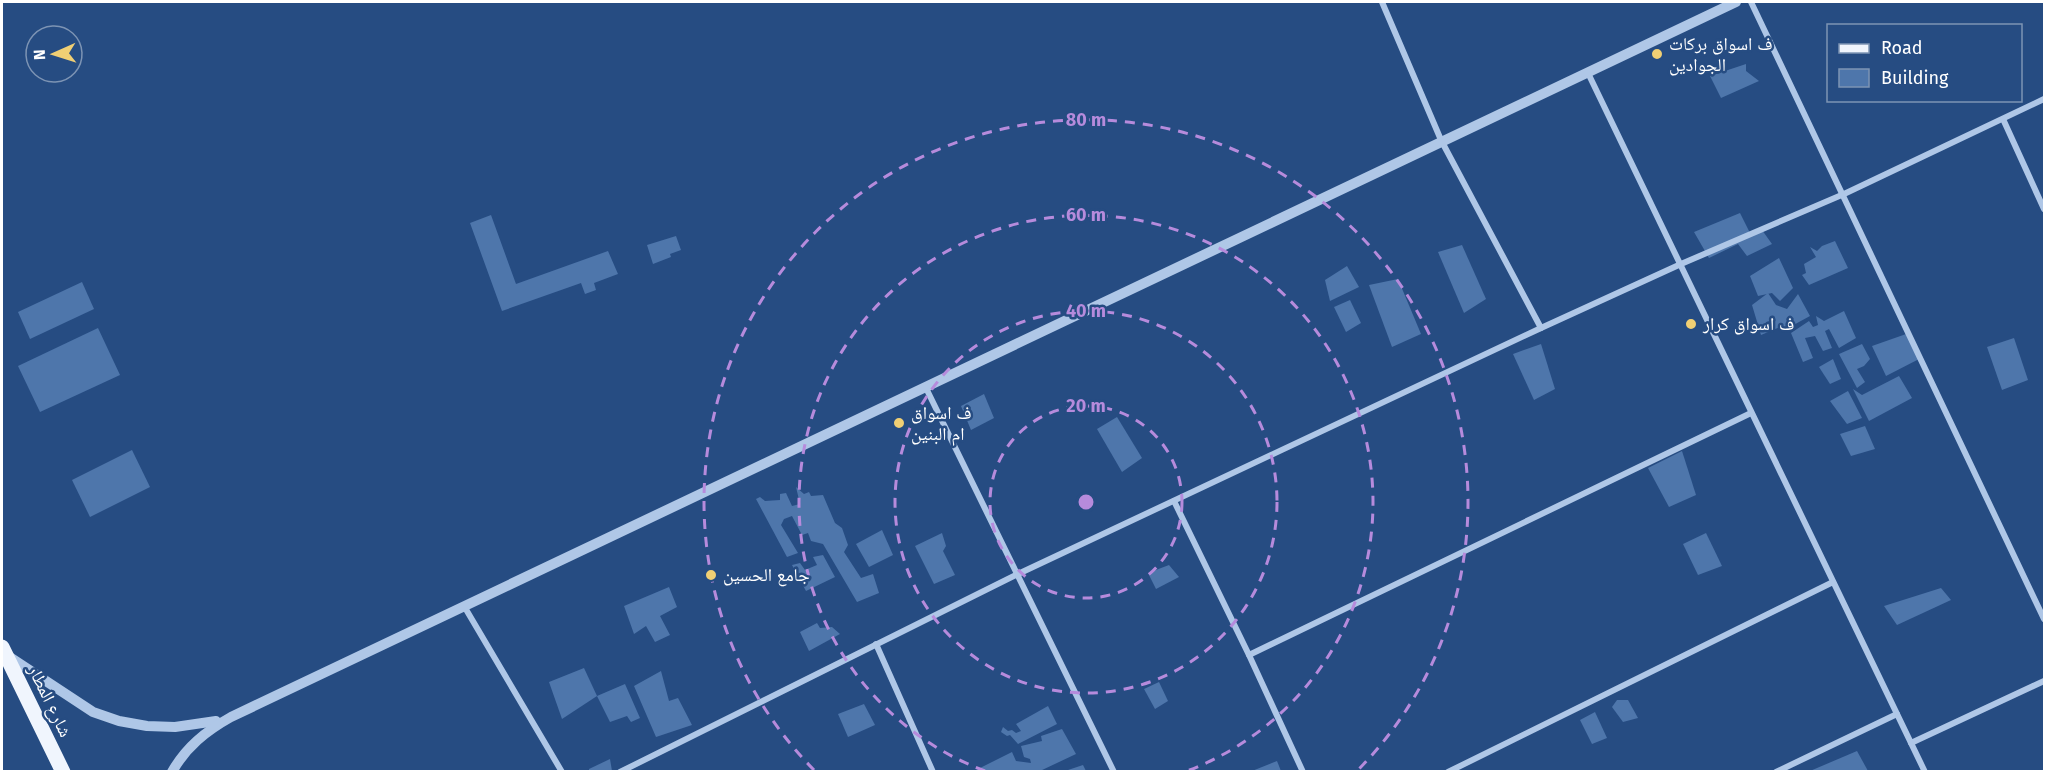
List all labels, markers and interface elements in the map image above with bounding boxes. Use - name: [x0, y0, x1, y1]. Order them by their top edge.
- north arrow: [24, 24, 84, 84]
- legend: [1827, 24, 2022, 102]
- place label: ف اسواق بركات الجوادين: [1669, 33, 1772, 76]
- text: Road: [1881, 37, 1923, 59]
- marker: ف اسواق بركات الجوادين: [1650, 47, 1664, 61]
- text: N: [30, 49, 49, 61]
- text: Building: [1881, 67, 1949, 89]
- text: 80 m: [1066, 109, 1106, 131]
- text: 60 m: [1066, 204, 1106, 226]
- text: 40 m: [1066, 300, 1106, 322]
- place label: ف اسواق كرار: [1702, 313, 1794, 335]
- marker: ف اسواق كرار: [1684, 317, 1698, 331]
- text: 20 m: [1066, 395, 1106, 417]
- place label: ف اسواق ام البنين: [911, 402, 972, 446]
- marker: ف اسواق ام البنين: [892, 416, 906, 430]
- centre of rings: [1076, 492, 1096, 512]
- place label: جامع الحسين: [723, 564, 810, 587]
- marker: جامع الحسين: [704, 568, 718, 582]
- street label: شارع المطار: [23, 661, 77, 741]

